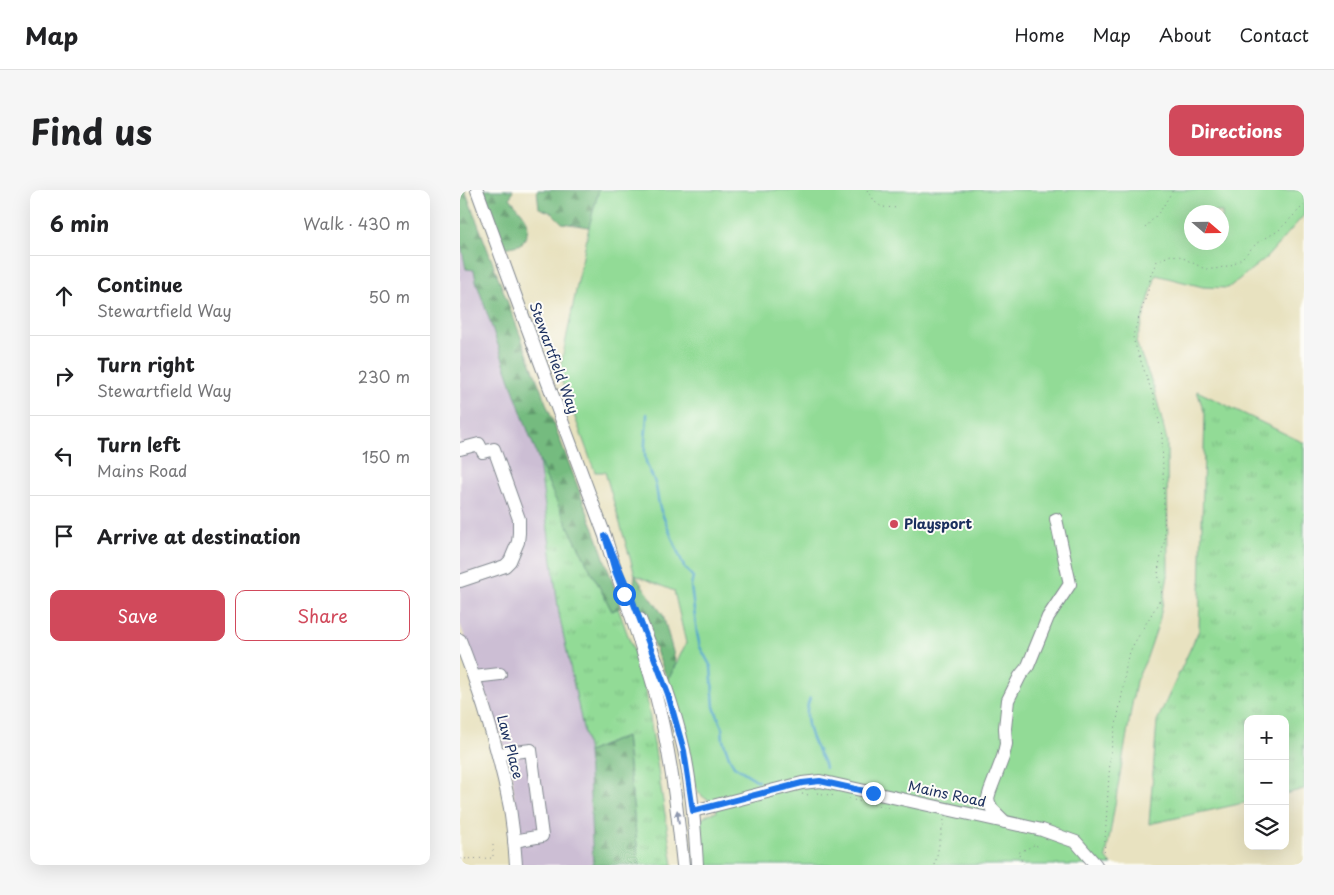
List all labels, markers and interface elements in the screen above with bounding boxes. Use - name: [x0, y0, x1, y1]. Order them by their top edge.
- text: Map: [25, 17, 78, 53]
- text: Home: [1014, 21, 1064, 48]
- text: Map: [1092, 21, 1131, 48]
- text: About: [1159, 21, 1211, 48]
- text: Contact: [1239, 21, 1309, 48]
- text: Find us: [30, 104, 152, 157]
- button: Directions: [1169, 105, 1304, 156]
- north arrow: [1184, 205, 1229, 250]
- text: 6 min: [50, 207, 109, 239]
- text: Walk · 430 m: [303, 211, 410, 235]
- text: Continue: [97, 270, 183, 298]
- icon: ahead: [50, 282, 78, 310]
- text: 50 m: [369, 284, 410, 308]
- text: Stewartfield Way: [97, 298, 232, 322]
- street label: Stewartfield Way: [524, 299, 584, 417]
- text: Turn right: [97, 350, 195, 378]
- icon: right: [50, 362, 78, 390]
- text: 230 m: [358, 364, 410, 388]
- text: Stewartfield Way: [97, 378, 232, 402]
- text: Turn left: [97, 430, 181, 458]
- icon: left: [50, 442, 78, 470]
- text: 150 m: [362, 444, 410, 468]
- text: Mains Road: [97, 458, 187, 482]
- place label: Playsport: [904, 513, 973, 534]
- marker: Playsport: [888, 518, 900, 530]
- icon: arrive: [50, 522, 78, 550]
- text: Arrive at destination: [97, 522, 301, 550]
- route start: [613, 583, 636, 606]
- button: Save: [50, 590, 225, 641]
- button: Share: [235, 590, 410, 641]
- street label: Law Place: [492, 712, 529, 781]
- map controls: [1244, 715, 1289, 850]
- button: +: [1244, 715, 1289, 760]
- button: −: [1244, 760, 1289, 805]
- street label: Mains Road: [906, 775, 988, 812]
- route end: [862, 782, 885, 805]
- button: layers: [1244, 805, 1289, 850]
- one-way arrow: [674, 808, 682, 824]

